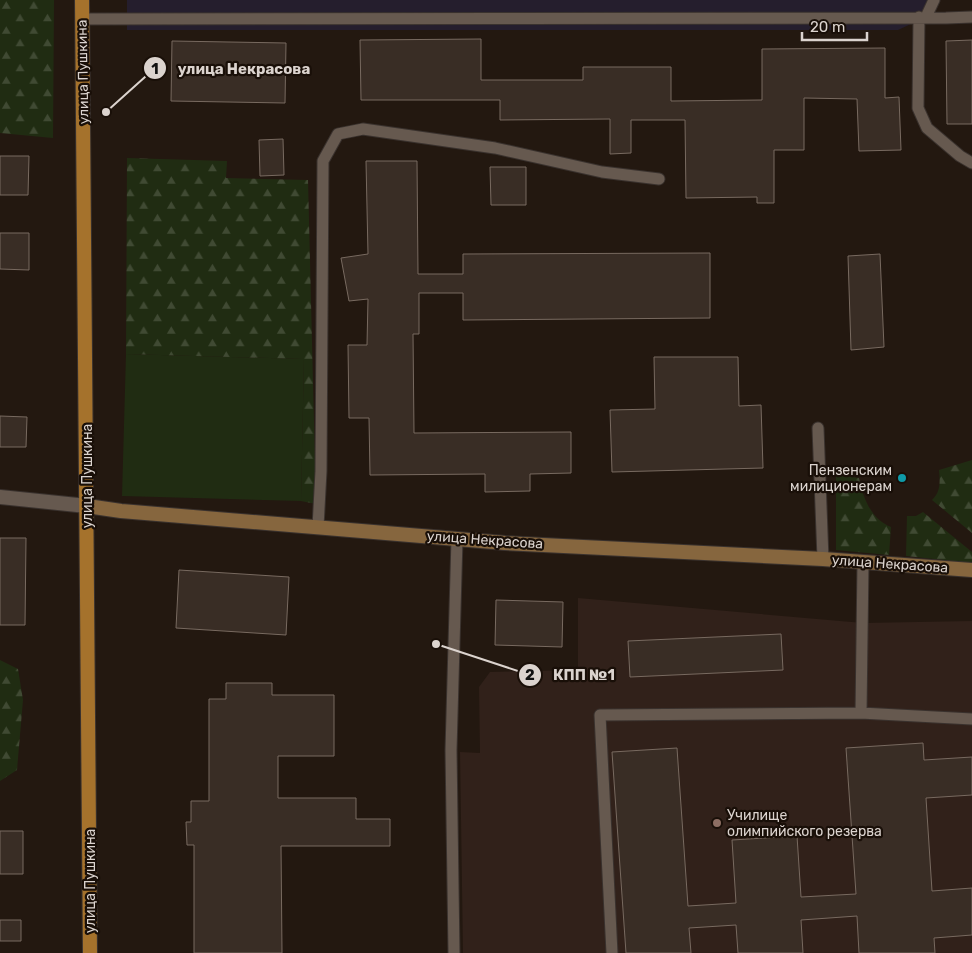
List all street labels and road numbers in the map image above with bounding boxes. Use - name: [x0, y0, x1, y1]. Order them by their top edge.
- street label: улица Пушкина: [74, 20, 92, 124]
- street label: улица Пушкина: [79, 424, 96, 528]
- street label: улица Некрасова: [426, 527, 544, 553]
- street label: улица Некрасова: [831, 551, 949, 577]
- street label: улица Пушкина: [82, 829, 99, 933]

